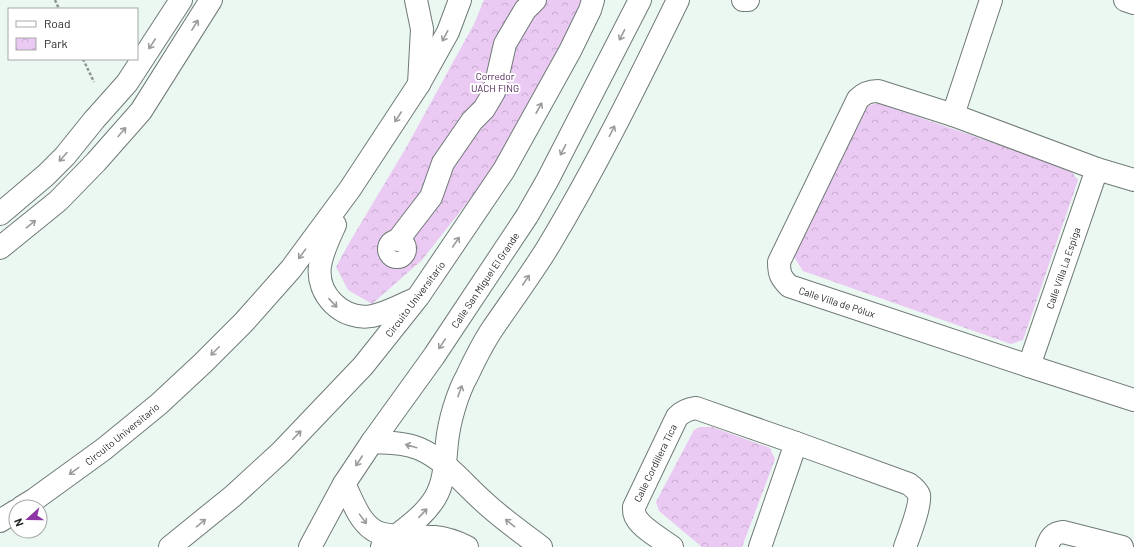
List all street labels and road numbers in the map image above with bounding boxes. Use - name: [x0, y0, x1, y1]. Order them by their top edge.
- street label: Calle Villa La Espiga: [1043, 226, 1083, 310]
- street label: Calle San Miguel El Grande: [449, 230, 521, 330]
- street label: Circuito Universitario: [383, 259, 447, 339]
- street label: Calle Villa de Pólux: [797, 284, 877, 320]
- street label: Circuito Universitario: [82, 400, 162, 468]
- street label: Calle Cordillera Tica: [631, 422, 679, 504]

